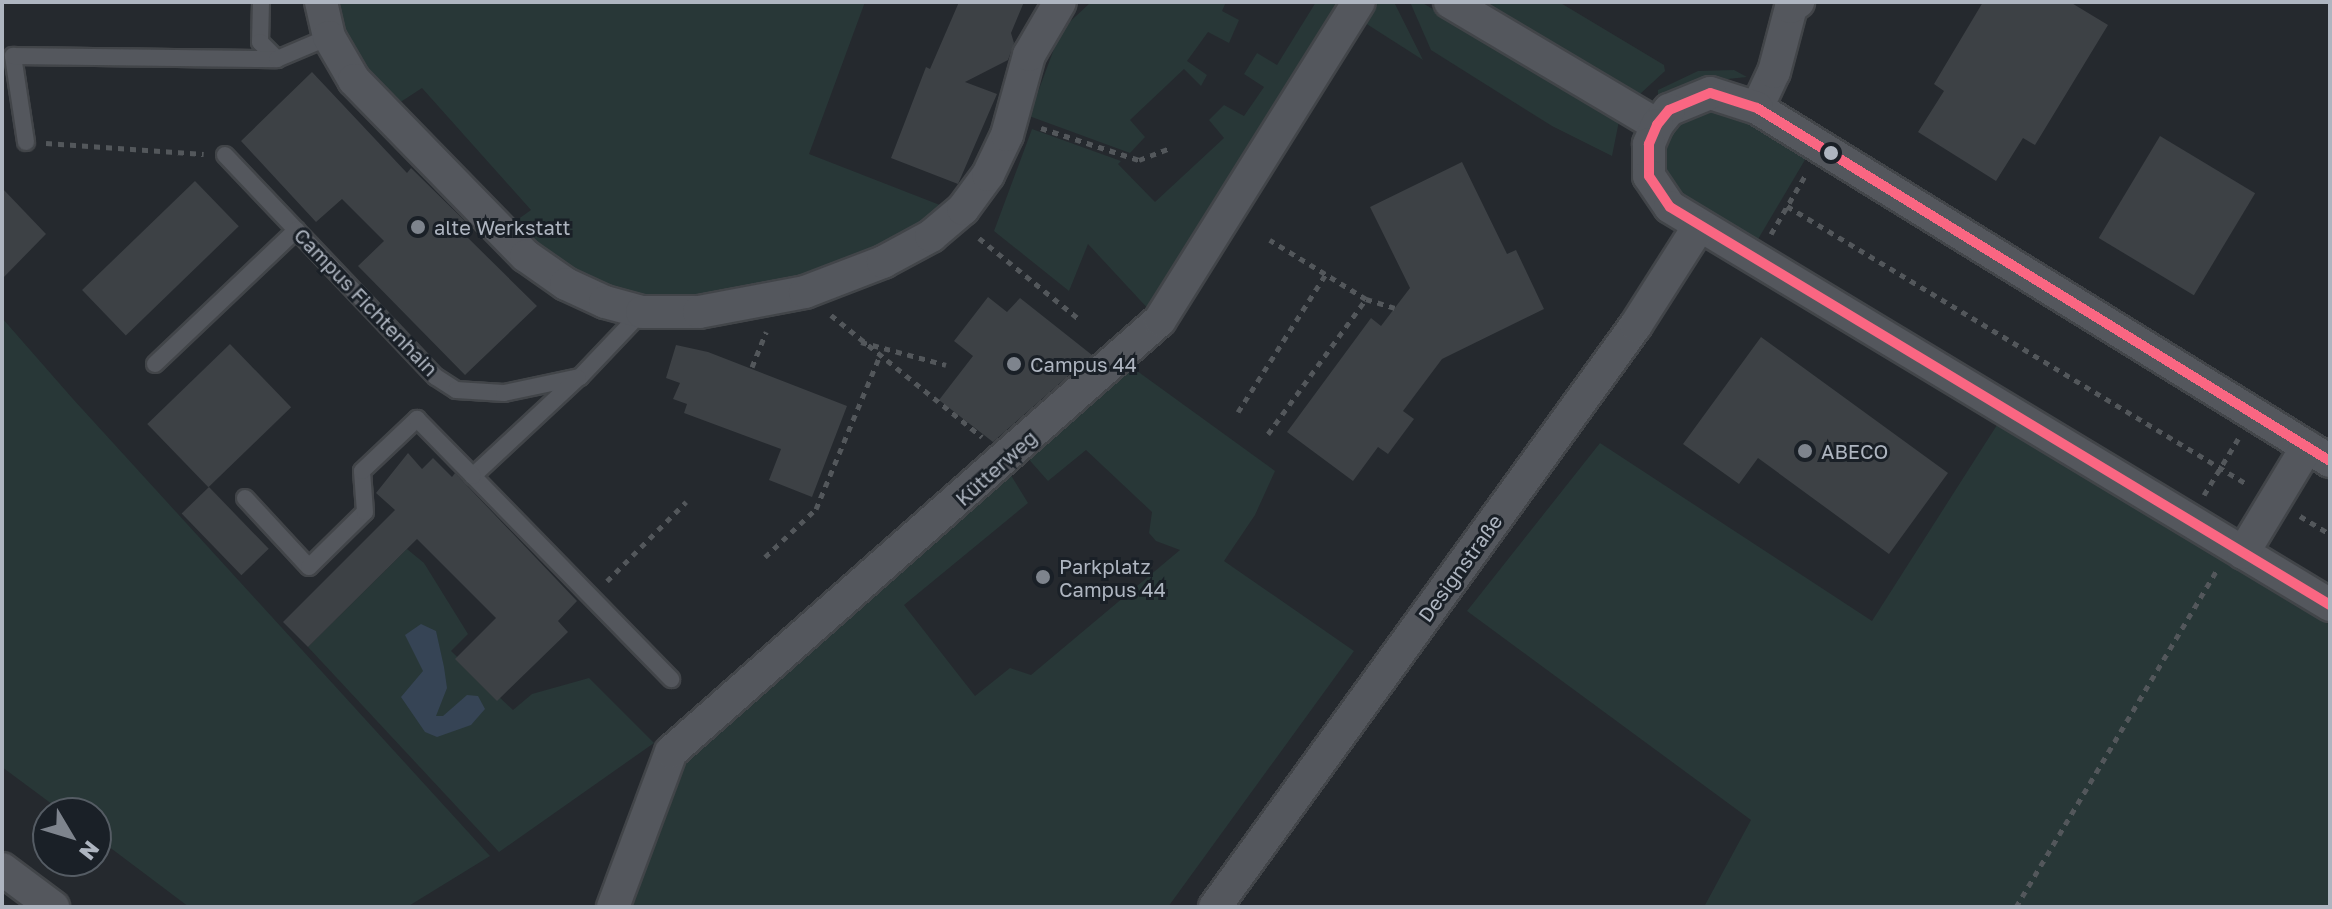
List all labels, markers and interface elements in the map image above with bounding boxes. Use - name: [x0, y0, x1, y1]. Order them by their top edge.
- unlabelled marker: [1823, 145, 1839, 161]
- place label: alte Werkstatt: [434, 215, 570, 239]
- marker: alte Werkstatt: [409, 218, 427, 236]
- street label: Campus Fichtenhain: [289, 223, 443, 381]
- place label: Campus 44: [1030, 352, 1137, 376]
- marker: Campus 44: [1005, 355, 1023, 373]
- street label: Kütterweg: [950, 425, 1042, 511]
- place label: ABECO: [1821, 439, 1888, 463]
- marker: ABECO: [1796, 442, 1814, 460]
- street label: Designstraße: [1413, 510, 1507, 626]
- place label: Parkplatz Campus 44: [1059, 554, 1166, 601]
- marker: Parkplatz Campus 44: [1034, 568, 1052, 586]
- north arrow: [32, 797, 112, 877]
- text: N: [74, 836, 106, 866]

